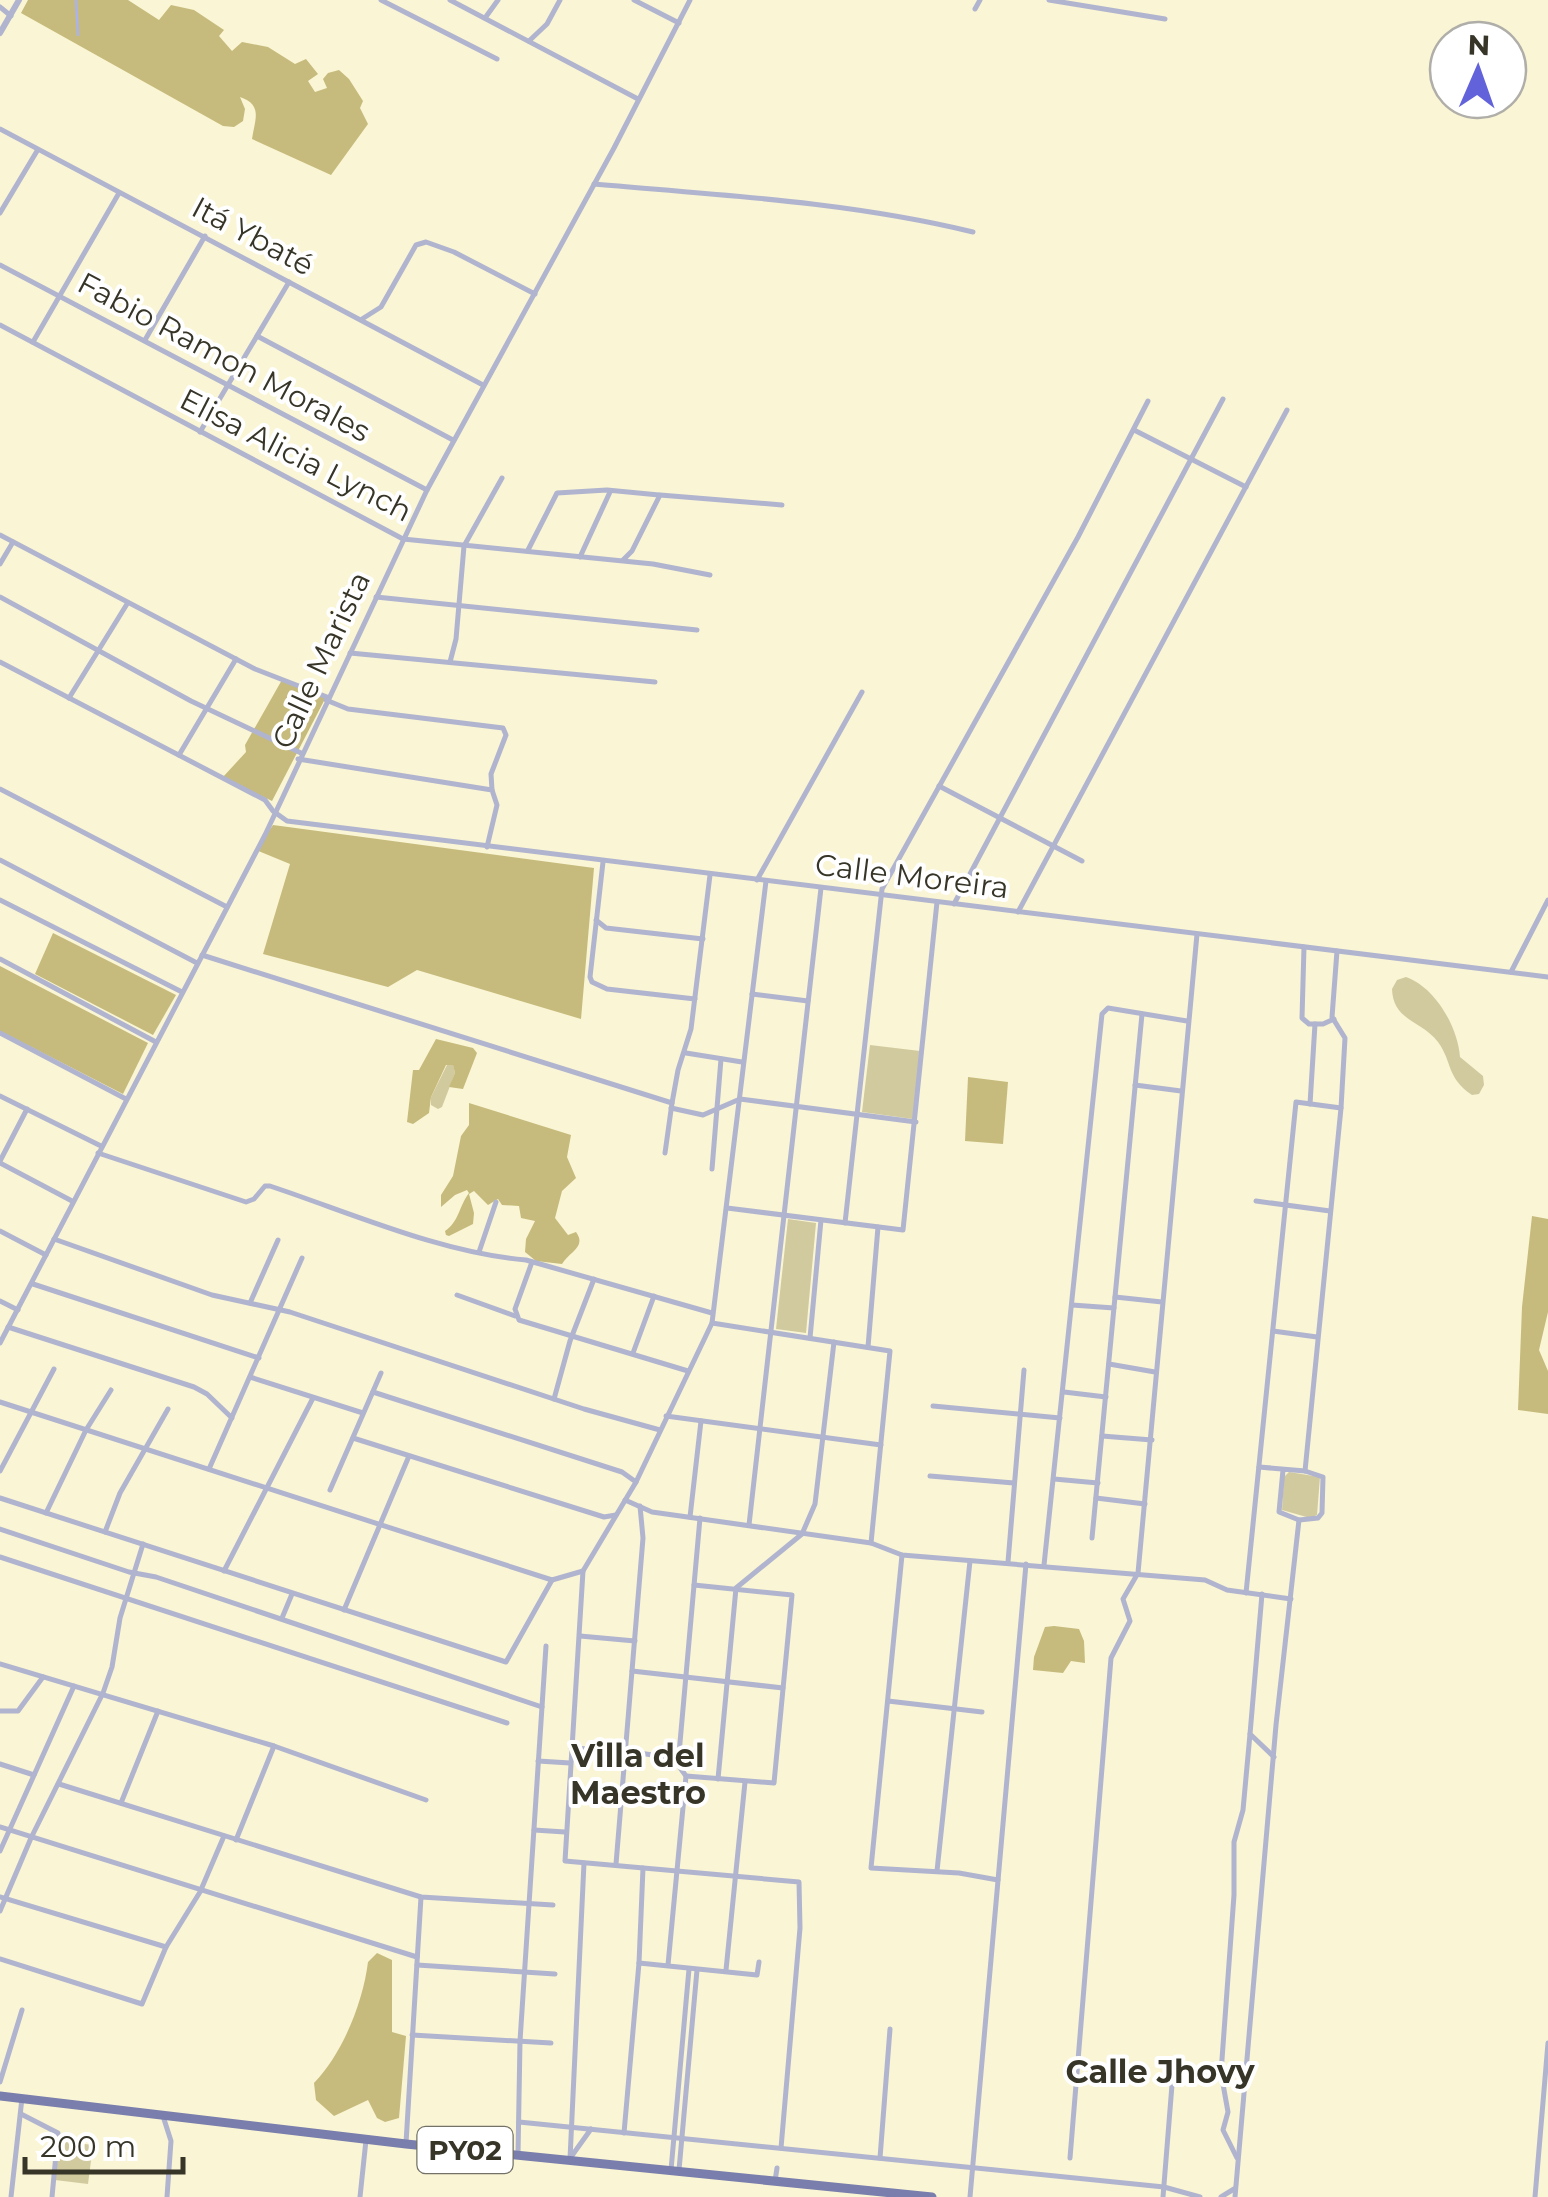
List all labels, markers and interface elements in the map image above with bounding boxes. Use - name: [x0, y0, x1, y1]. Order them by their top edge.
- north arrow: [1428, 20, 1528, 120]
- text: N: [1467, 28, 1491, 62]
- street label: Itá Ybaté: [186, 189, 320, 283]
- street label: Fabio Ramon Morales: [71, 264, 377, 450]
- street label: Elisa Alicia Lynch: [174, 381, 418, 529]
- street label: Calle Marista: [264, 566, 378, 754]
- street label: Calle Moreira: [813, 846, 1011, 906]
- district label: Villa del Maestro: [570, 1736, 706, 1812]
- district label: Calle Jhovy: [1065, 2052, 1255, 2091]
- scale bar: [25, 2112, 182, 2174]
- road number: PY02: [418, 2127, 512, 2173]
- text: 200 m: [40, 2128, 136, 2165]

